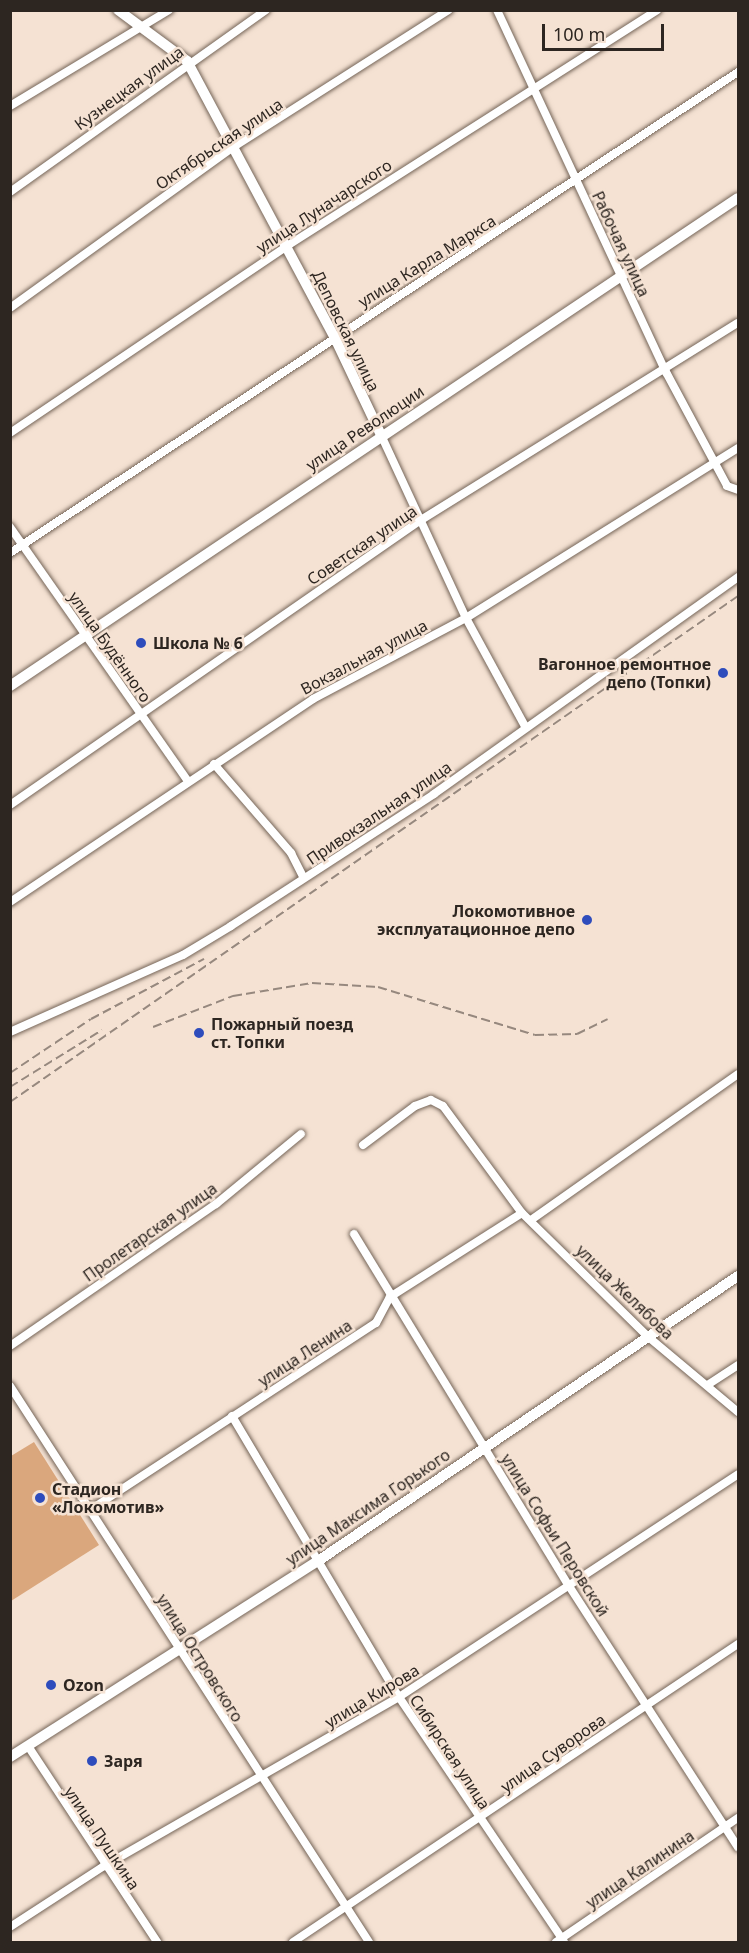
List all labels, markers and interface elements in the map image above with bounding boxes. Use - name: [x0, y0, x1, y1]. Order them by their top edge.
- scale bar: [545, 12, 666, 50]
- text: 100 m: [553, 22, 605, 46]
- street label: Кузнецкая улица: [71, 42, 187, 134]
- street label: Октябрьская улица: [152, 94, 286, 194]
- street label: улица Луначарского: [253, 155, 395, 257]
- street label: Рабочая улица: [588, 188, 654, 300]
- street label: улица Карла Маркса: [355, 211, 499, 311]
- street label: Деповская улица: [308, 267, 384, 395]
- street label: улица Революции: [302, 381, 428, 475]
- street label: Советская улица: [303, 501, 421, 589]
- street label: улица Будённого: [65, 588, 155, 706]
- street label: Вокзальная улица: [297, 615, 431, 699]
- place label: Школа № 6: [153, 633, 243, 653]
- marker: Школа № 6: [134, 636, 148, 650]
- place label: Вагонное ремонтное депо (Топки): [538, 654, 711, 692]
- marker: Вагонное ремонтное депо (Топки): [716, 666, 730, 680]
- street label: Привокзальная улица: [303, 757, 455, 869]
- place label: Локомотивное эксплуатационное депо: [377, 901, 575, 939]
- marker: Локомотивное эксплуатационное депо: [580, 913, 594, 927]
- place label: Пожарный поезд ст. Топки: [211, 1014, 353, 1052]
- marker: Пожарный поезд ст. Топки: [192, 1026, 206, 1040]
- street label: Пролетарская улица: [79, 1179, 221, 1285]
- street label: улица Желябова: [572, 1241, 678, 1343]
- street label: улица Ленина: [254, 1316, 356, 1390]
- street label: улица Максима Горького: [282, 1445, 454, 1569]
- street label: улица Софьи Перовской: [497, 1450, 613, 1620]
- place label: Стадион «Локомотив»: [52, 1479, 164, 1517]
- marker: Стадион «Локомотив»: [33, 1491, 47, 1505]
- street label: улица Островского: [153, 1590, 247, 1726]
- street label: улица Кирова: [321, 1660, 423, 1732]
- place label: Ozon: [63, 1675, 104, 1695]
- marker: Ozon: [44, 1678, 58, 1692]
- street label: Сибирская улица: [406, 1691, 494, 1813]
- street label: улица Суворова: [497, 1710, 609, 1796]
- place label: Заря: [104, 1751, 143, 1771]
- marker: Заря: [85, 1754, 99, 1768]
- street label: улица Пушкина: [60, 1783, 144, 1893]
- street label: улица Калинина: [582, 1826, 698, 1912]

